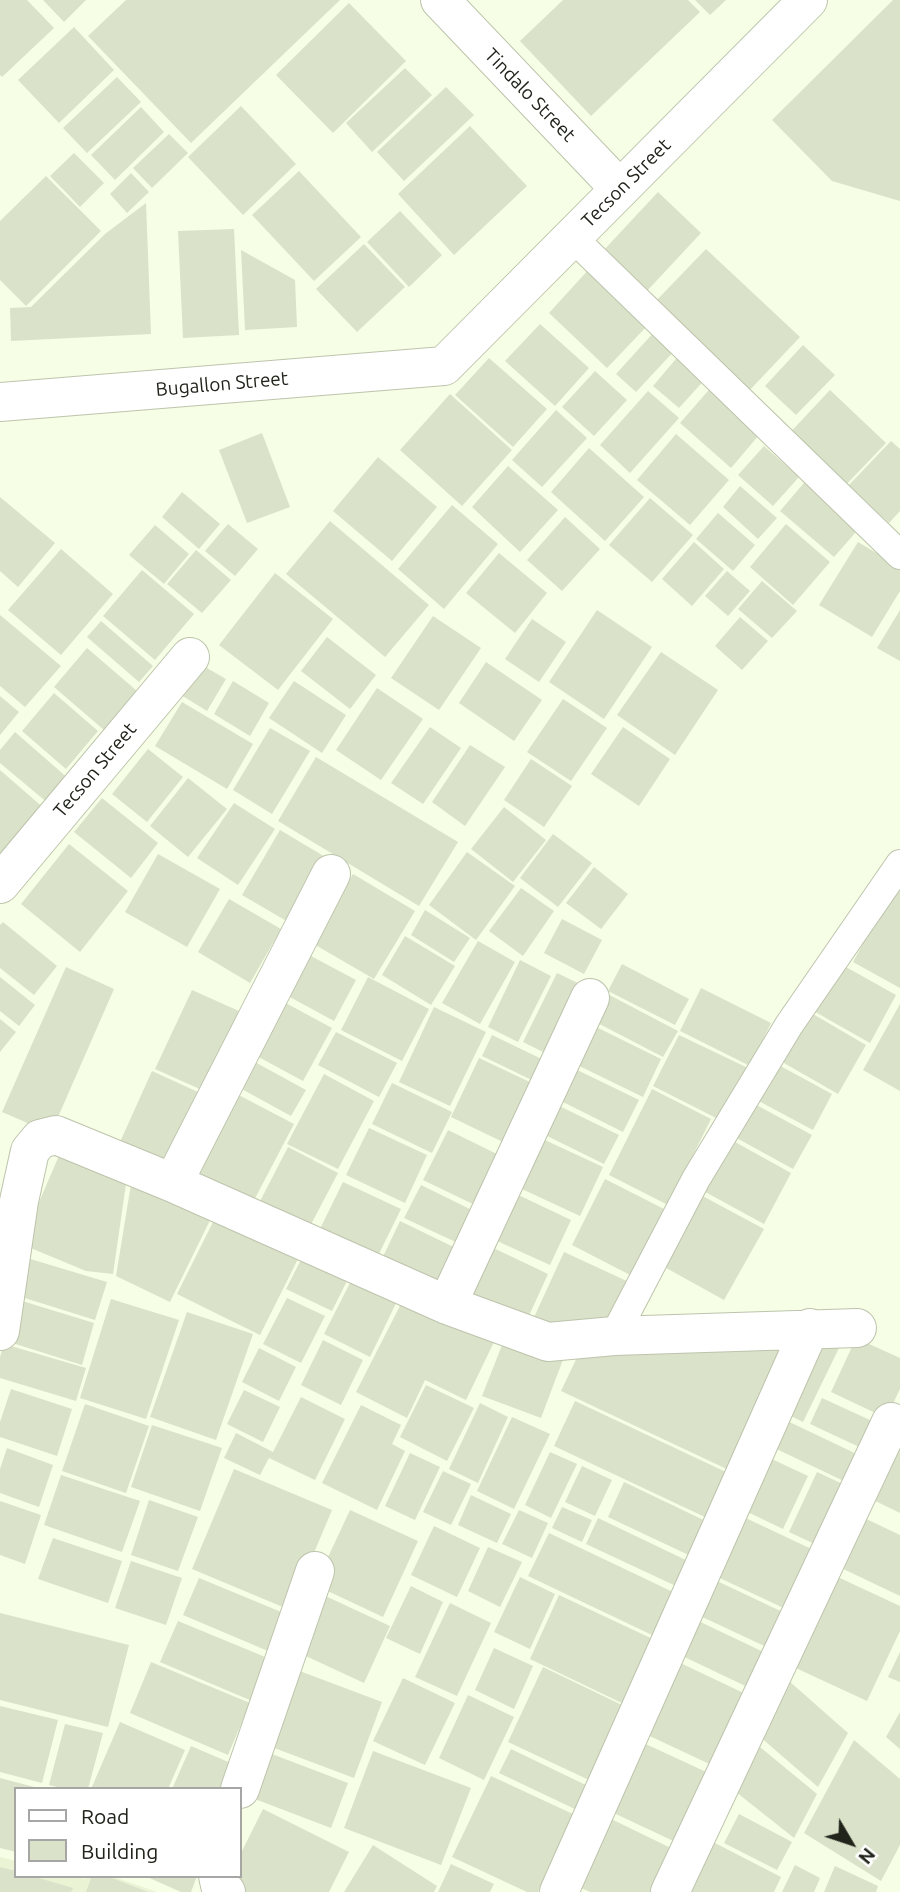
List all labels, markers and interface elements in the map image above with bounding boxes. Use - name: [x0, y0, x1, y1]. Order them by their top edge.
- street label: Tindalo Street: [480, 44, 580, 146]
- street label: Tecson Street: [577, 134, 675, 232]
- street label: Bugallon Street: [155, 367, 289, 401]
- street label: Tecson Street: [49, 718, 141, 822]
- legend: [14, 1787, 242, 1878]
- text: Road: [81, 1804, 129, 1828]
- north arrow: [816, 1808, 886, 1878]
- text: Building: [81, 1839, 158, 1863]
- text: N: [854, 1844, 880, 1869]

